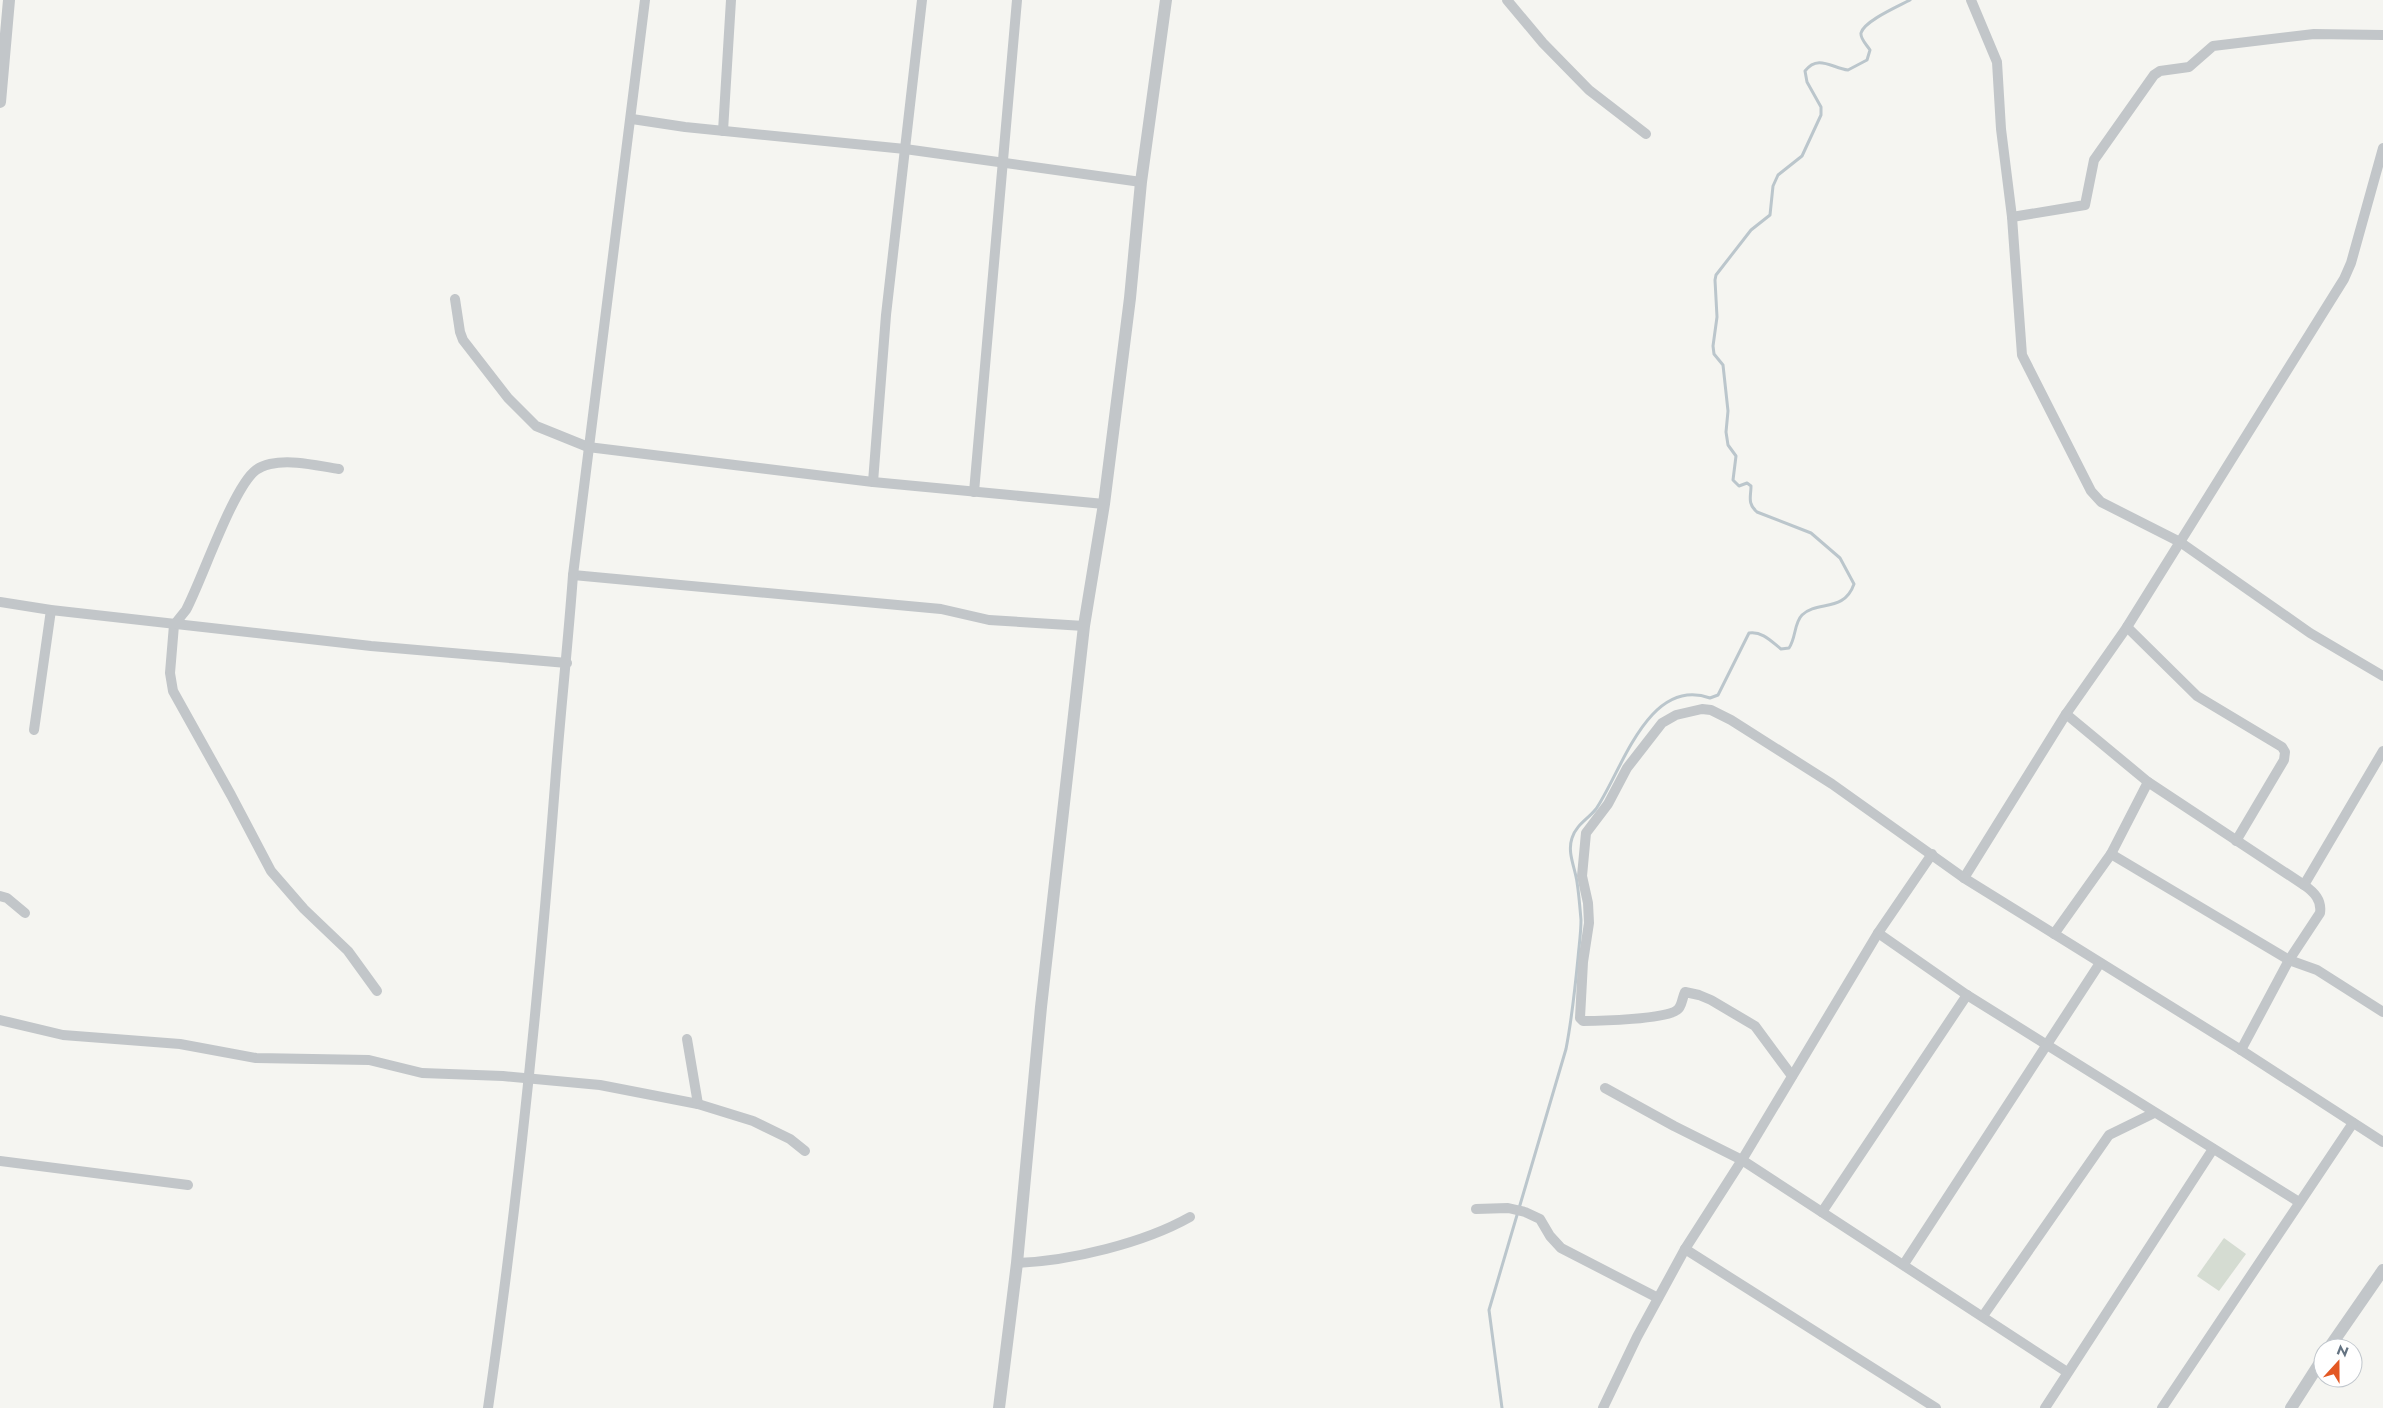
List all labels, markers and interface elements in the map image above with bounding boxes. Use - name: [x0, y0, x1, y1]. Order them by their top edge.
- north arrow: [2313, 1338, 2363, 1388]
- text: N: [2334, 1340, 2351, 1362]

